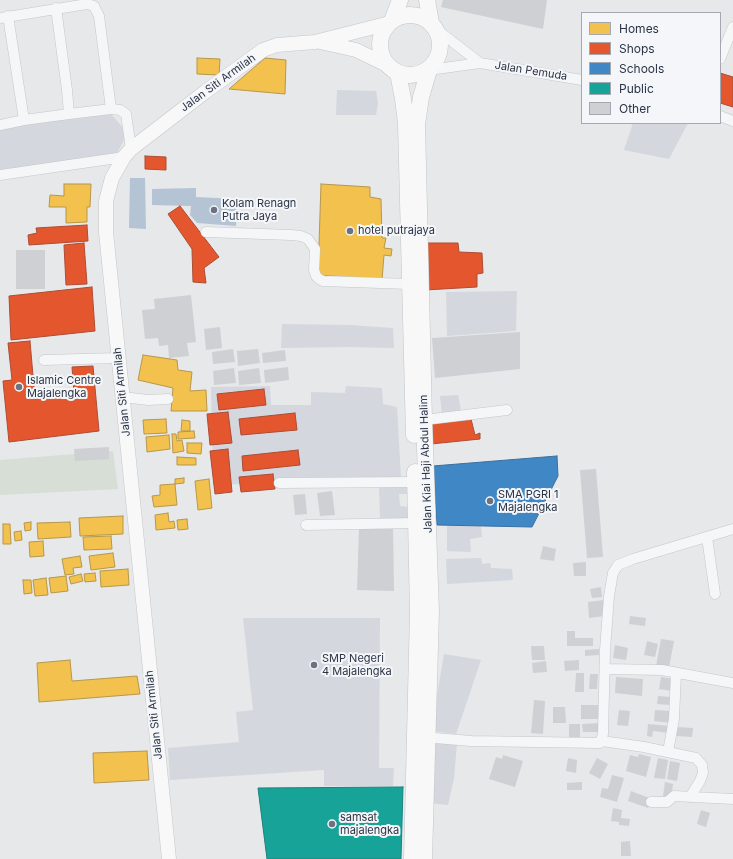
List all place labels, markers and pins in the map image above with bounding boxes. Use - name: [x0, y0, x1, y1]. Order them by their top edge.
- place label: Kolam Renagn Putra Jaya: [222, 197, 296, 223]
- marker: Kolam Renagn Putra Jaya: [209, 205, 219, 215]
- place label: hotel putrajaya: [358, 224, 435, 238]
- marker: hotel putrajaya: [345, 226, 355, 236]
- place label: Islamic Centre Majalengka: [27, 374, 101, 400]
- marker: Islamic Centre Majalengka: [14, 382, 24, 392]
- place label: SMA PGRI 1 Majalengka: [498, 488, 559, 514]
- marker: SMA PGRI 1 Majalengka: [485, 496, 495, 506]
- place label: SMP Negeri 4 Majalengka: [322, 652, 392, 678]
- marker: SMP Negeri 4 Majalengka: [309, 660, 319, 670]
- place label: samsat majalengka: [340, 811, 399, 837]
- marker: samsat majalengka: [327, 819, 337, 829]

